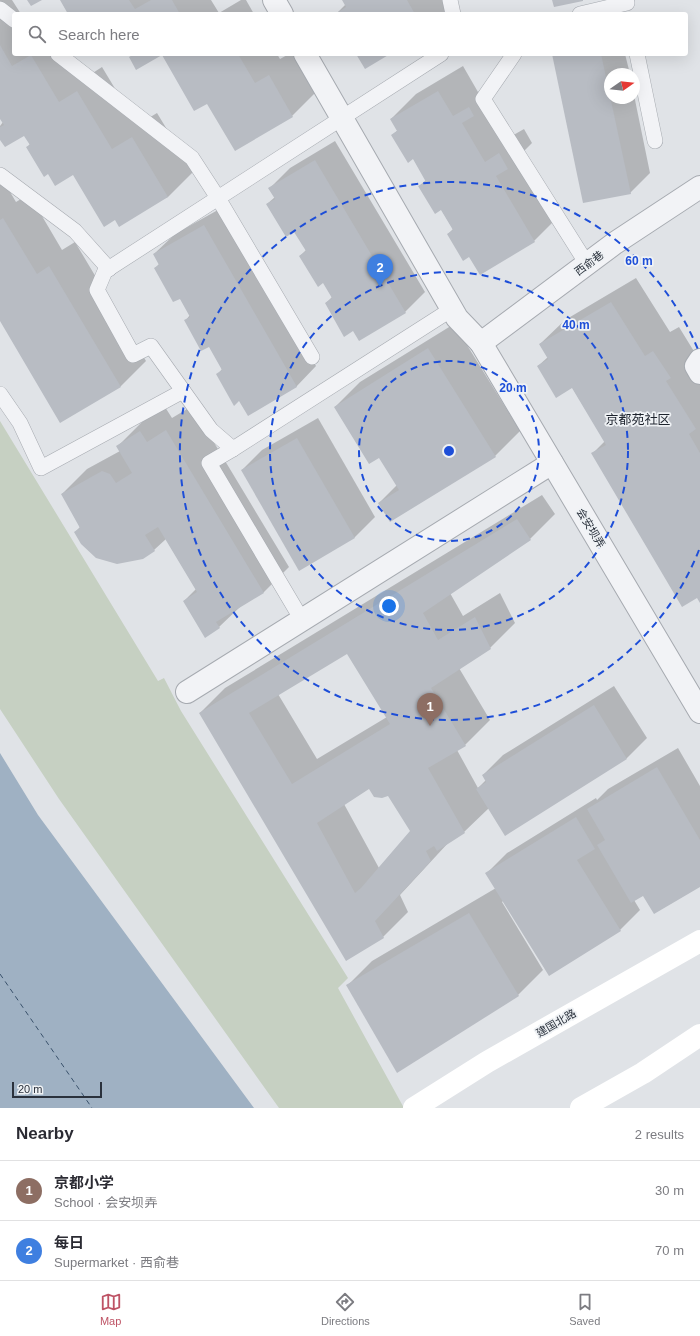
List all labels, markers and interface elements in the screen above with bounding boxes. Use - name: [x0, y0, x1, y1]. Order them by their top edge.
- search box: [12, 12, 688, 56]
- icon: search: [26, 23, 48, 45]
- text: Search here: [58, 26, 140, 43]
- north arrow: [604, 68, 640, 104]
- street label: 西俞巷: [572, 248, 606, 278]
- pin: 2: [367, 254, 393, 287]
- text: 60 m: [625, 254, 653, 268]
- text: 40 m: [562, 318, 590, 332]
- text: 20 m: [499, 381, 527, 395]
- district label: 京都苑社区: [605, 412, 671, 427]
- centre of rings: [442, 444, 456, 458]
- street label: 会安坝弄: [575, 506, 607, 550]
- your location: [379, 596, 399, 616]
- pin: 1: [417, 693, 443, 726]
- street label: 建国北路: [534, 1007, 578, 1039]
- scale bar: [12, 1080, 102, 1099]
- text: 20 m: [18, 1083, 42, 1095]
- text: Nearby: [16, 1124, 74, 1143]
- text: 2 results: [635, 1127, 684, 1142]
- text: 京都小学: [54, 1174, 114, 1191]
- text: 1: [25, 1183, 33, 1198]
- text: 30 m: [655, 1183, 684, 1198]
- text: School · 会安坝弄: [54, 1195, 157, 1210]
- text: 每日: [54, 1234, 84, 1251]
- text: 2: [25, 1243, 33, 1258]
- text: 70 m: [655, 1243, 684, 1258]
- text: Supermarket · 西俞巷: [54, 1255, 179, 1270]
- tab: Map: [100, 1291, 122, 1327]
- tab: Directions: [321, 1291, 370, 1327]
- tab: Saved: [569, 1291, 600, 1327]

